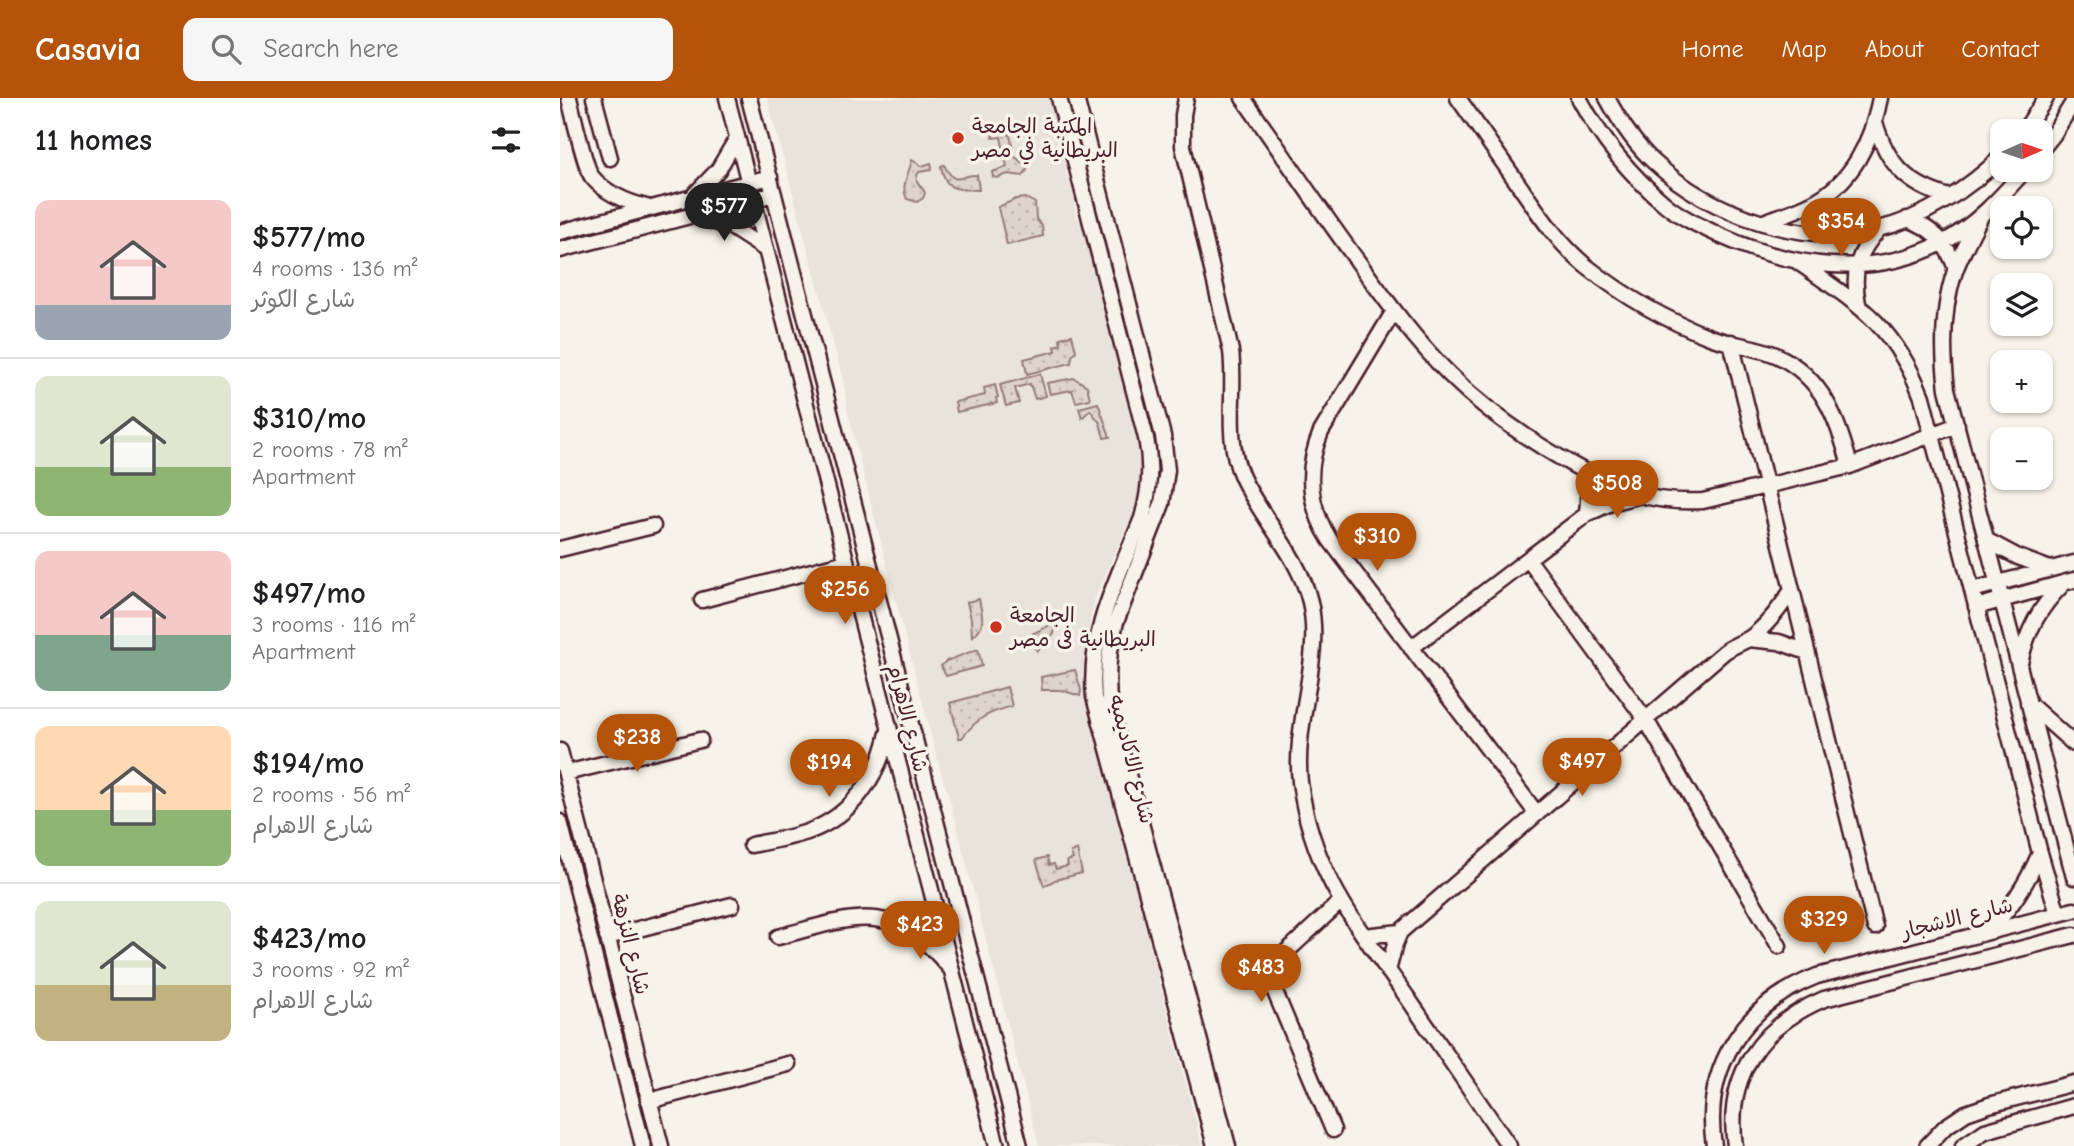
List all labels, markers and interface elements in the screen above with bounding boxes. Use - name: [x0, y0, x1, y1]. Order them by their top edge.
- search box: [183, 18, 673, 81]
- text: Casavia: [35, 30, 141, 68]
- icon: search: [207, 30, 245, 68]
- text: Search here: [263, 34, 399, 64]
- text: Home: [1682, 35, 1743, 63]
- text: Map: [1781, 35, 1827, 63]
- text: About: [1865, 35, 1923, 63]
- text: Contact: [1961, 35, 2039, 63]
- place label: المكتبة الجامعة البريطانية في مصر: [970, 114, 1118, 165]
- north arrow: [1990, 119, 2053, 182]
- map controls: [1990, 119, 2053, 490]
- icon: filters: [487, 121, 525, 159]
- text: 11 homes: [35, 123, 152, 158]
- marker: المكتبة الجامعة البريطانية في مصر: [950, 130, 966, 146]
- pin: $577: [683, 184, 765, 243]
- text: $577: [701, 192, 747, 219]
- button: locate: [1990, 196, 2053, 259]
- pin: $354: [1800, 198, 1882, 258]
- text: $354: [1817, 207, 1865, 234]
- text: $577/mo: [252, 220, 366, 255]
- icon: home: [91, 228, 175, 312]
- text: 4 rooms · 136 m²: [252, 255, 418, 282]
- button: layers: [1990, 273, 2053, 336]
- text: شارع الكوثر: [252, 286, 355, 313]
- button: +: [1990, 350, 2053, 413]
- text: $310/mo: [252, 401, 366, 436]
- icon: home: [91, 404, 175, 488]
- button: −: [1990, 427, 2053, 490]
- text: 2 rooms · 78 m²: [252, 436, 408, 463]
- pin: $508: [1576, 460, 1658, 520]
- text: Apartment: [252, 463, 355, 490]
- text: $508: [1592, 469, 1643, 496]
- pin: $310: [1336, 514, 1418, 573]
- text: $310: [1353, 522, 1401, 549]
- pin: $256: [804, 566, 886, 626]
- text: $256: [820, 575, 870, 602]
- text: $497/mo: [252, 576, 366, 611]
- icon: home: [91, 579, 175, 663]
- place label: الجامعة البريطانية فى مصر: [1008, 603, 1156, 652]
- text: 3 rooms · 116 m²: [252, 611, 416, 638]
- marker: الجامعة البريطانية فى مصر: [988, 619, 1004, 635]
- text: Apartment: [252, 638, 355, 665]
- street label: شارع الاهرام: [879, 661, 933, 776]
- street label: شارع الاكاديميه: [1101, 692, 1160, 827]
- pin: $238: [596, 714, 678, 774]
- text: $238: [613, 723, 661, 750]
- pin: $497: [1541, 738, 1623, 798]
- pin: $194: [788, 740, 870, 799]
- text: $194/mo: [252, 746, 364, 781]
- text: $497: [1558, 747, 1606, 774]
- text: $194: [806, 748, 852, 775]
- icon: home: [91, 754, 175, 838]
- text: 2 rooms · 56 m²: [252, 781, 410, 808]
- text: شارع الاهرام: [252, 812, 373, 839]
- street label: شارع النزهة: [604, 891, 655, 998]
- street label: شارع الاشجار: [1897, 893, 2016, 947]
- pin: $329: [1783, 896, 1865, 956]
- pin: $423: [879, 902, 961, 961]
- text: $329: [1800, 905, 1848, 932]
- text: $423: [896, 910, 944, 937]
- text: $423/mo: [252, 921, 366, 956]
- icon: home: [91, 929, 175, 1013]
- pin: $483: [1220, 944, 1302, 1004]
- text: $483: [1237, 953, 1285, 980]
- text: 3 rooms · 92 m²: [252, 956, 409, 983]
- text: شارع الاهرام: [252, 987, 373, 1014]

